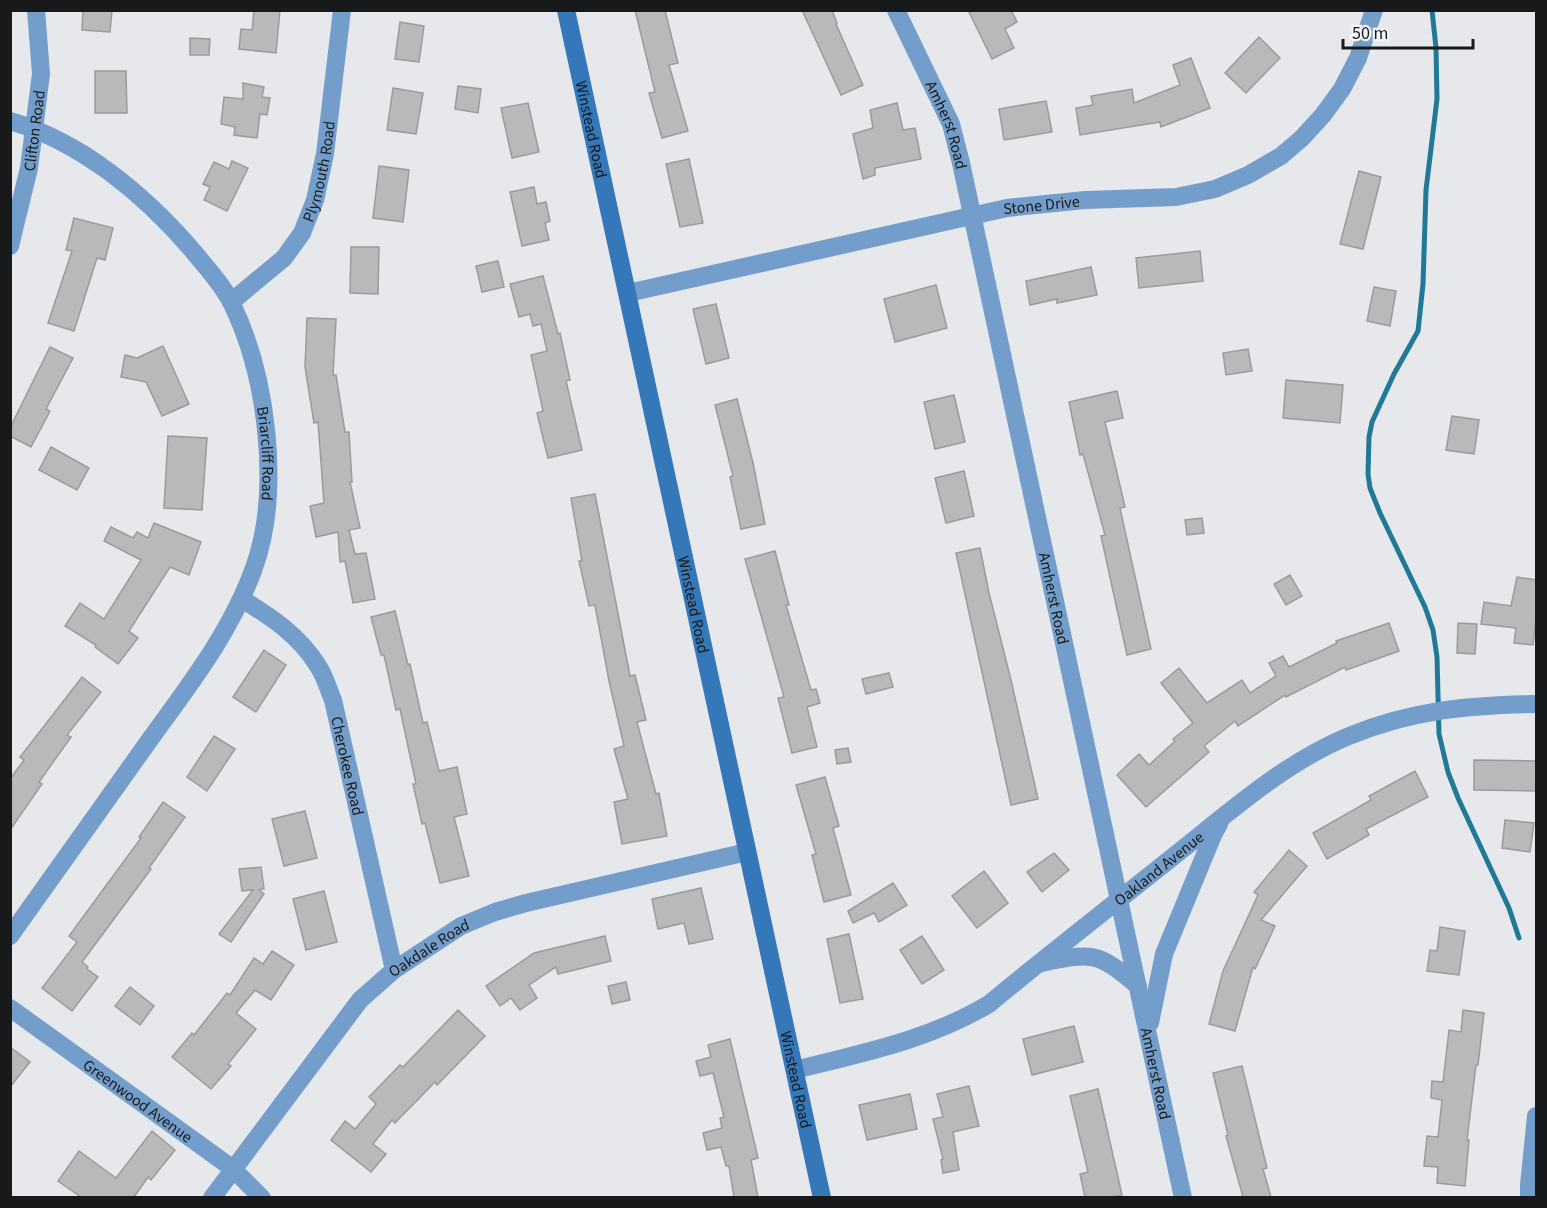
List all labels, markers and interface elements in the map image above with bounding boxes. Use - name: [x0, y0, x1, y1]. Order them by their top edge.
- scale bar: [1343, 12, 1474, 50]
- text: 50 m: [1352, 21, 1388, 46]
- street label: Amherst Road: [920, 77, 972, 171]
- street label: Winstead Road: [570, 79, 612, 180]
- street label: Clifton Road: [19, 89, 51, 173]
- street label: Plymouth Road: [297, 120, 341, 225]
- street label: Stone Drive: [1002, 191, 1081, 220]
- street label: Briarcliff Road: [251, 405, 278, 501]
- street label: Amherst Road: [1033, 550, 1074, 646]
- street label: Winstead Road: [672, 554, 714, 655]
- street label: Cherokee Road: [325, 714, 369, 818]
- street label: Oakland Avenue: [1110, 826, 1209, 911]
- street label: Oakdale Road: [384, 914, 473, 983]
- street label: Amherst Road: [1135, 1026, 1176, 1122]
- street label: Winstead Road: [774, 1029, 817, 1130]
- street label: Greenwood Avenue: [78, 1054, 197, 1148]

